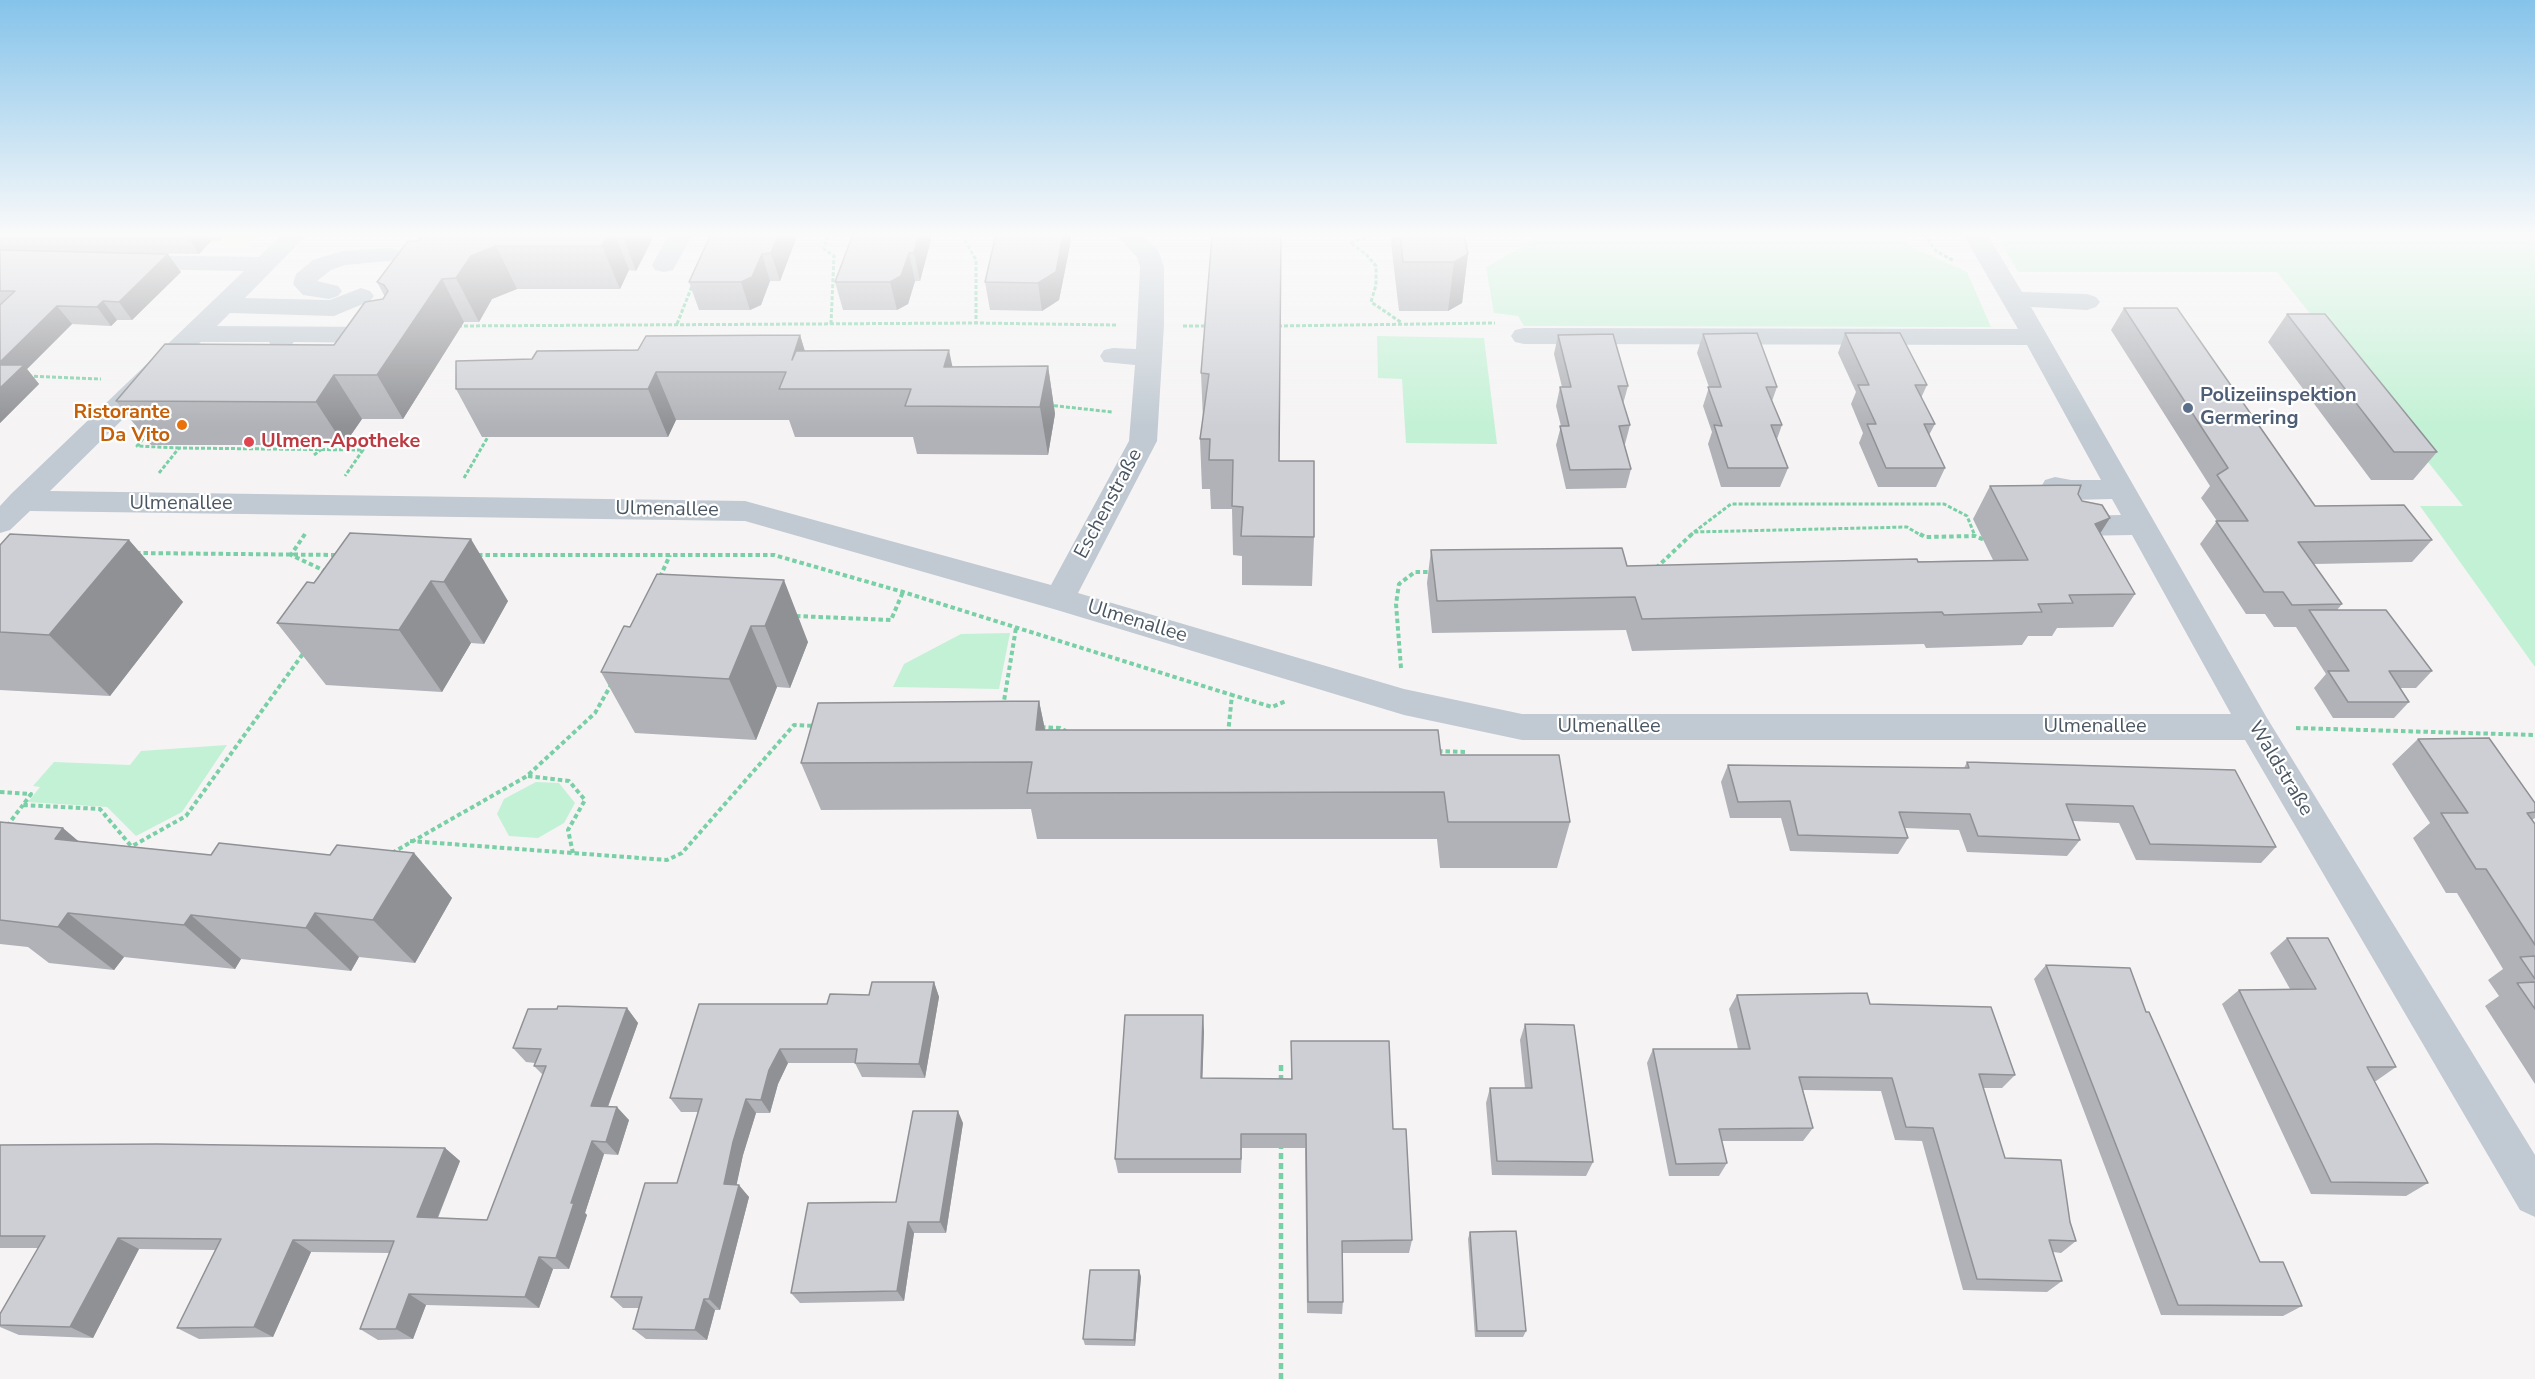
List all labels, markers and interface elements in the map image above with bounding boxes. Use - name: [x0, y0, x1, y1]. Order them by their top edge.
- place label: Polizeiinspektion Germering: [2200, 384, 2357, 431]
- place label: Ristorante Da Vito: [74, 401, 170, 448]
- marker: Polizeiinspektion Germering: [2181, 401, 2195, 415]
- marker: Ristorante Da Vito: [175, 418, 189, 432]
- place label: Ulmen-Apotheke: [261, 430, 420, 454]
- marker: Ulmen-Apotheke: [242, 435, 256, 449]
- street label: Eschenstraße: [1070, 445, 1148, 563]
- street label: Ulmenallee: [129, 492, 233, 516]
- street label: Ulmenallee: [615, 497, 719, 523]
- street label: Ulmenallee: [1084, 595, 1190, 649]
- street label: Ulmenallee: [1557, 715, 1661, 739]
- street label: Ulmenallee: [2043, 715, 2147, 739]
- street label: Waldstraße: [2242, 717, 2318, 821]

